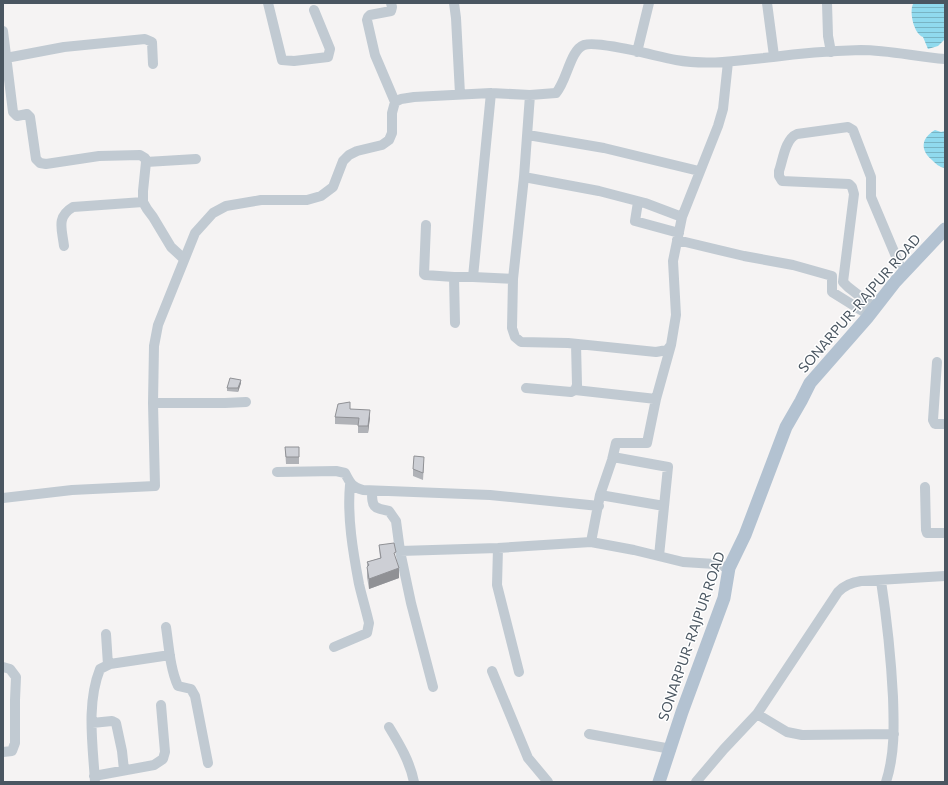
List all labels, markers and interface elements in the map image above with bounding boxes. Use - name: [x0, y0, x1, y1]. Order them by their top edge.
- street label: SONARPUR-RAJPUR ROAD: [794, 230, 924, 376]
- street label: SONARPUR-RAJPUR ROAD: [654, 549, 728, 723]

